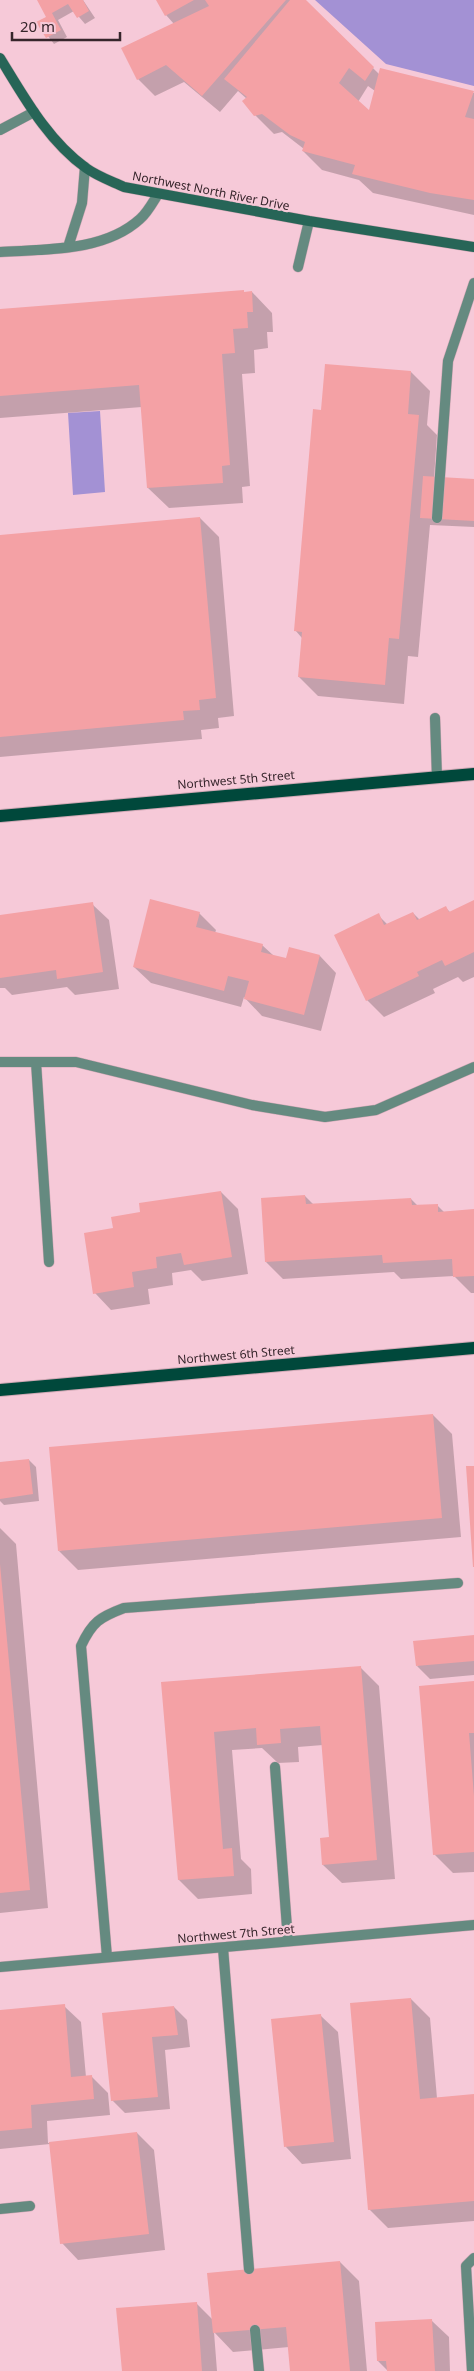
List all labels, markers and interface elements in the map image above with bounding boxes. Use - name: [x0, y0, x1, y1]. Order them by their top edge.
- scale bar: [12, 10, 120, 42]
- text: 20 m: [20, 16, 55, 36]
- street label: Northwest North River Drive: [131, 167, 291, 214]
- street label: Northwest 5th Street: [177, 766, 296, 793]
- street label: Northwest 6th Street: [177, 1341, 296, 1368]
- street label: Northwest 7th Street: [177, 1920, 296, 1947]

